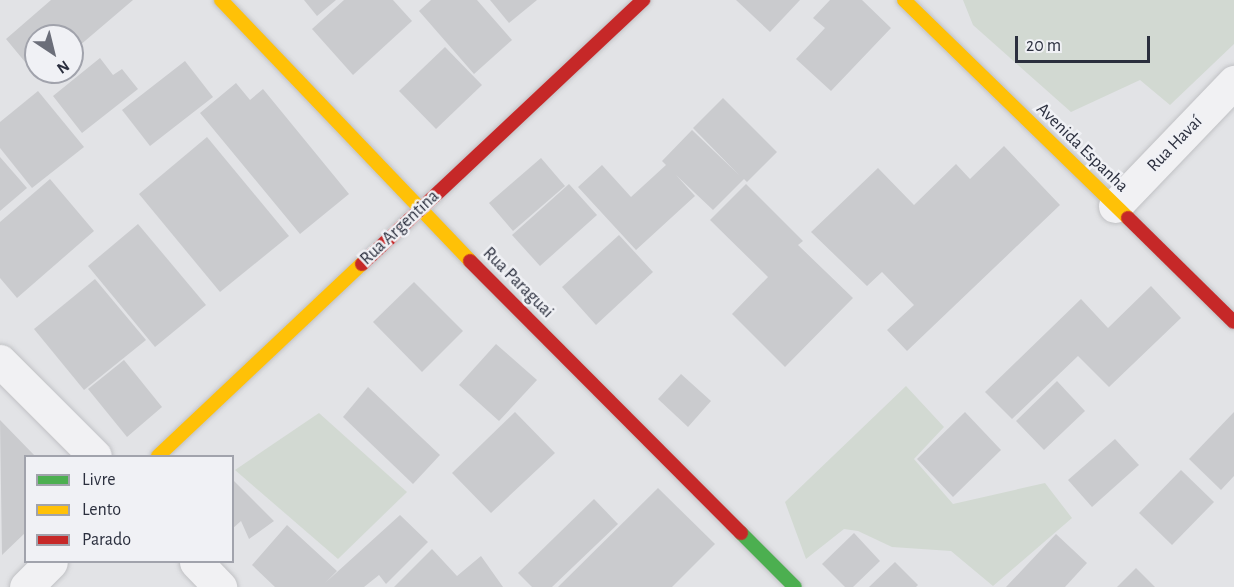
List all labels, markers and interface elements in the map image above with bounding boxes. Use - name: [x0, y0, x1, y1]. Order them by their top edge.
- north arrow: [24, 24, 84, 84]
- scale bar: [1018, 24, 1153, 62]
- text: 20 m: [1026, 37, 1061, 55]
- text: N: [54, 57, 72, 77]
- street label: Avenida Espanha: [1031, 99, 1133, 197]
- street label: Rua Havaí: [1143, 111, 1207, 177]
- street label: Rua Argentina: [356, 186, 444, 270]
- street label: Rua Paraguai: [478, 243, 558, 323]
- legend: [24, 455, 234, 563]
- text: Livre: [82, 471, 116, 489]
- text: Lento: [82, 501, 121, 519]
- text: Parado: [82, 531, 131, 549]

